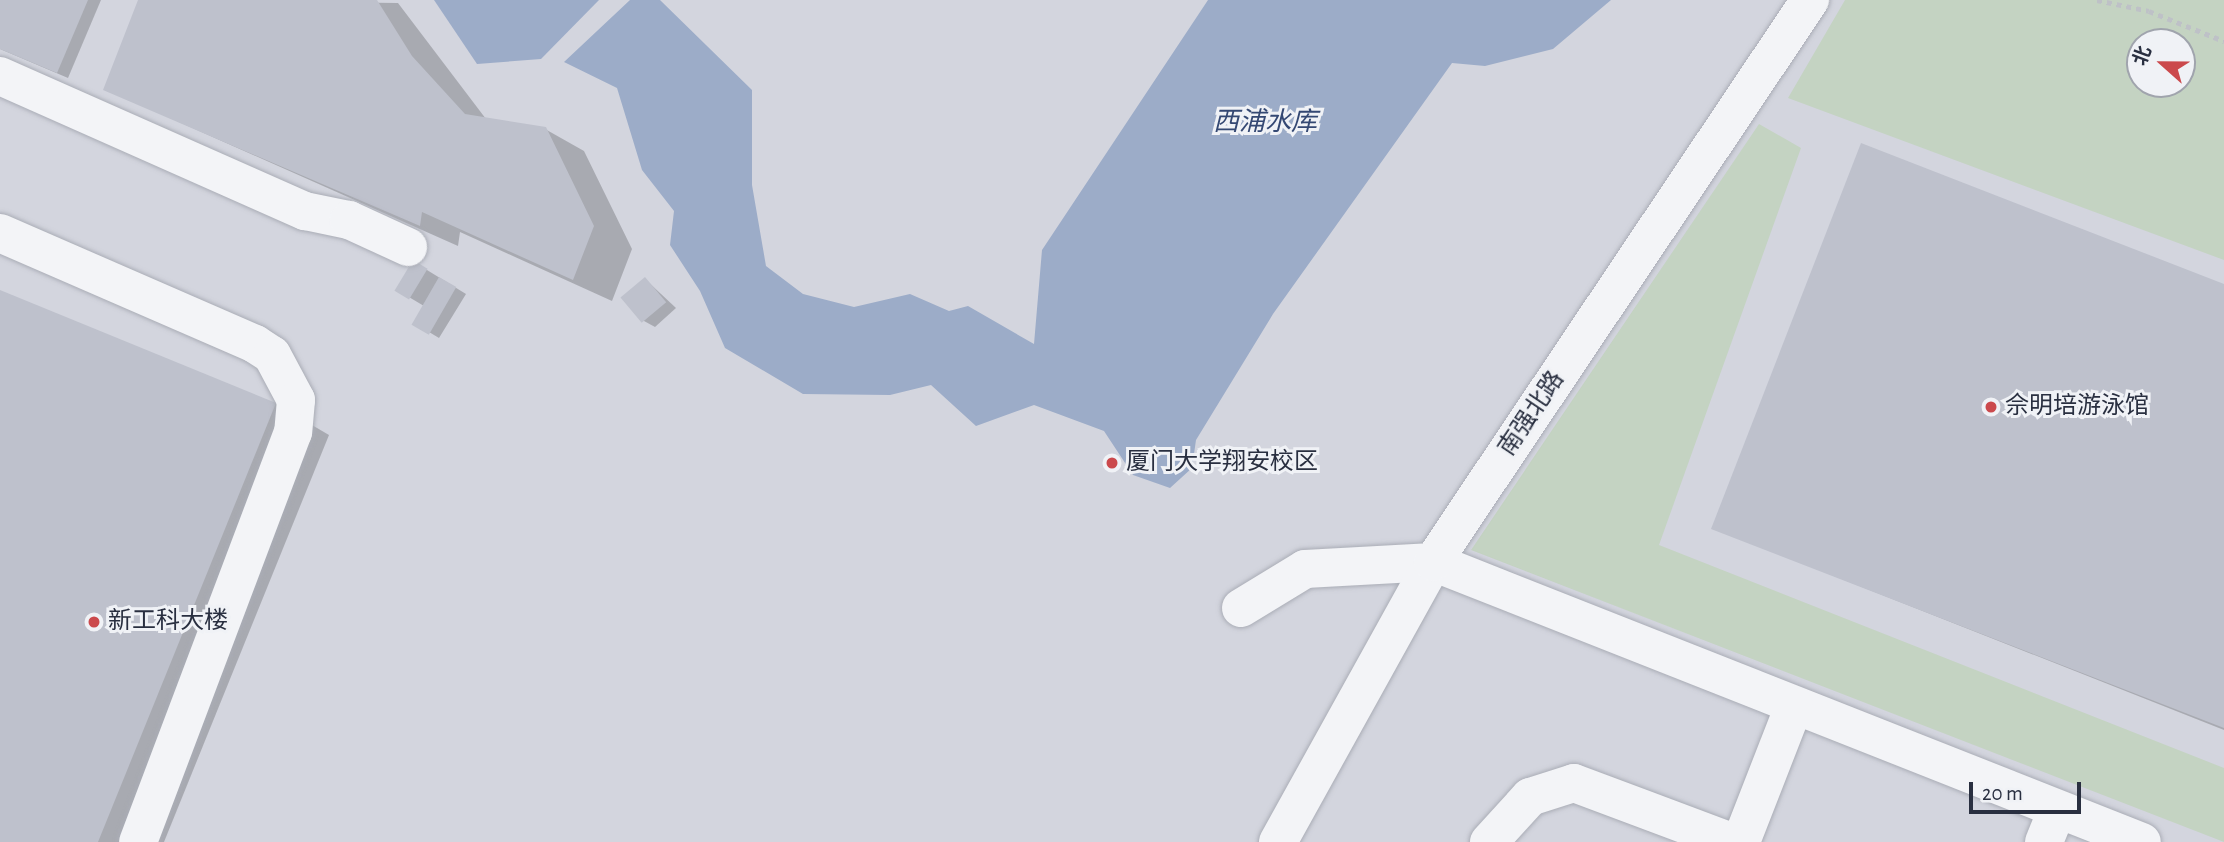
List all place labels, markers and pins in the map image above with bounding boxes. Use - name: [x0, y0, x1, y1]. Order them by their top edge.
- place label: 佘明培游泳馆: [2005, 393, 2149, 421]
- marker: 佘明培游泳馆: [1983, 399, 1999, 415]
- place label: 厦门大学翔安校区: [1126, 449, 1318, 477]
- marker: 厦门大学翔安校区: [1104, 455, 1120, 471]
- place label: 新工科大楼: [108, 608, 228, 636]
- marker: 新工科大楼: [86, 614, 102, 630]

